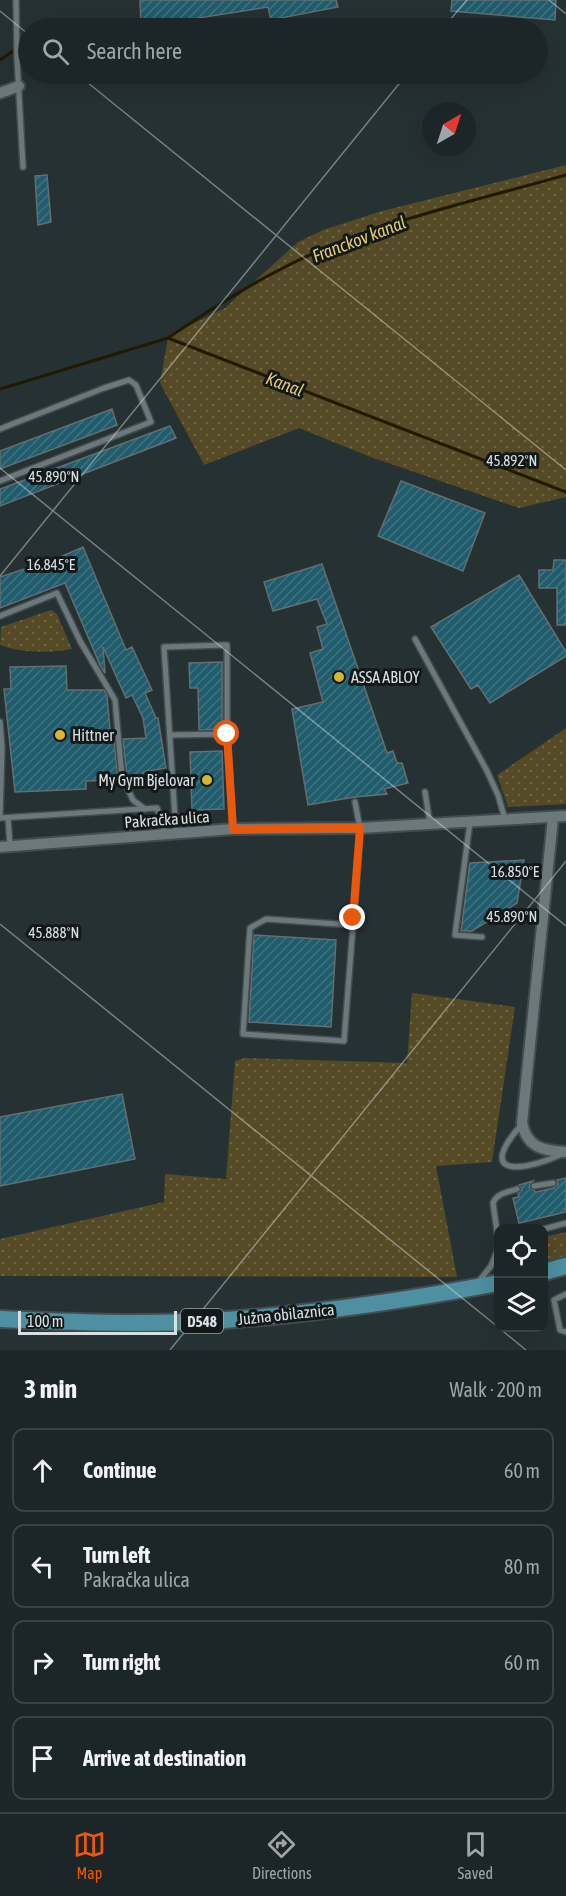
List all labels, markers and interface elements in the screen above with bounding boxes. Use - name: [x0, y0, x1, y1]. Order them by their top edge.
- search box: [18, 18, 548, 84]
- icon: search: [39, 35, 72, 68]
- text: Search here: [87, 38, 182, 64]
- north arrow: [422, 102, 476, 156]
- water label: Franckov kanal: [309, 211, 409, 267]
- water label: Kanal: [263, 367, 307, 401]
- text: 45.892°N: [487, 452, 537, 469]
- text: 45.890°N: [29, 468, 79, 485]
- text: 16.845°E: [27, 556, 76, 573]
- place label: ASSA ABLOY: [351, 668, 420, 686]
- marker: ASSA ABLOY: [332, 670, 346, 684]
- route start: [213, 720, 239, 746]
- place label: Hittner: [72, 726, 114, 744]
- marker: Hittner: [53, 728, 67, 742]
- place label: My Gym Bjelovar: [98, 771, 195, 790]
- marker: My Gym Bjelovar: [200, 773, 214, 787]
- street label: Pakračka ulica: [124, 807, 210, 831]
- text: 16.850°E: [491, 863, 540, 880]
- route end: [339, 904, 365, 930]
- text: 45.890°N: [487, 908, 537, 925]
- text: 45.888°N: [29, 924, 79, 941]
- map controls: [494, 1224, 548, 1332]
- button: locate: [494, 1224, 548, 1278]
- button: layers: [494, 1278, 548, 1332]
- street label: Južna obilaznica: [237, 1300, 335, 1328]
- scale bar: [18, 1308, 177, 1336]
- road number: D548: [181, 1309, 223, 1333]
- text: 100 m: [27, 1312, 63, 1330]
- text: 3 min: [24, 1374, 77, 1404]
- text: Walk · 200 m: [450, 1378, 542, 1401]
- icon: ahead: [26, 1454, 59, 1487]
- text: Continue: [83, 1457, 157, 1483]
- text: 60 m: [504, 1459, 540, 1482]
- text: Turn left: [83, 1542, 150, 1568]
- icon: left: [26, 1550, 59, 1583]
- text: 80 m: [504, 1555, 540, 1578]
- text: Pakračka ulica: [83, 1568, 190, 1591]
- icon: right: [26, 1646, 59, 1679]
- text: Turn right: [83, 1649, 160, 1675]
- text: 60 m: [504, 1651, 540, 1674]
- icon: arrive: [26, 1742, 59, 1775]
- text: Arrive at destination: [83, 1745, 246, 1771]
- tab: Map: [73, 1828, 106, 1882]
- tab: Directions: [252, 1828, 312, 1882]
- tab: Saved: [458, 1828, 493, 1882]

